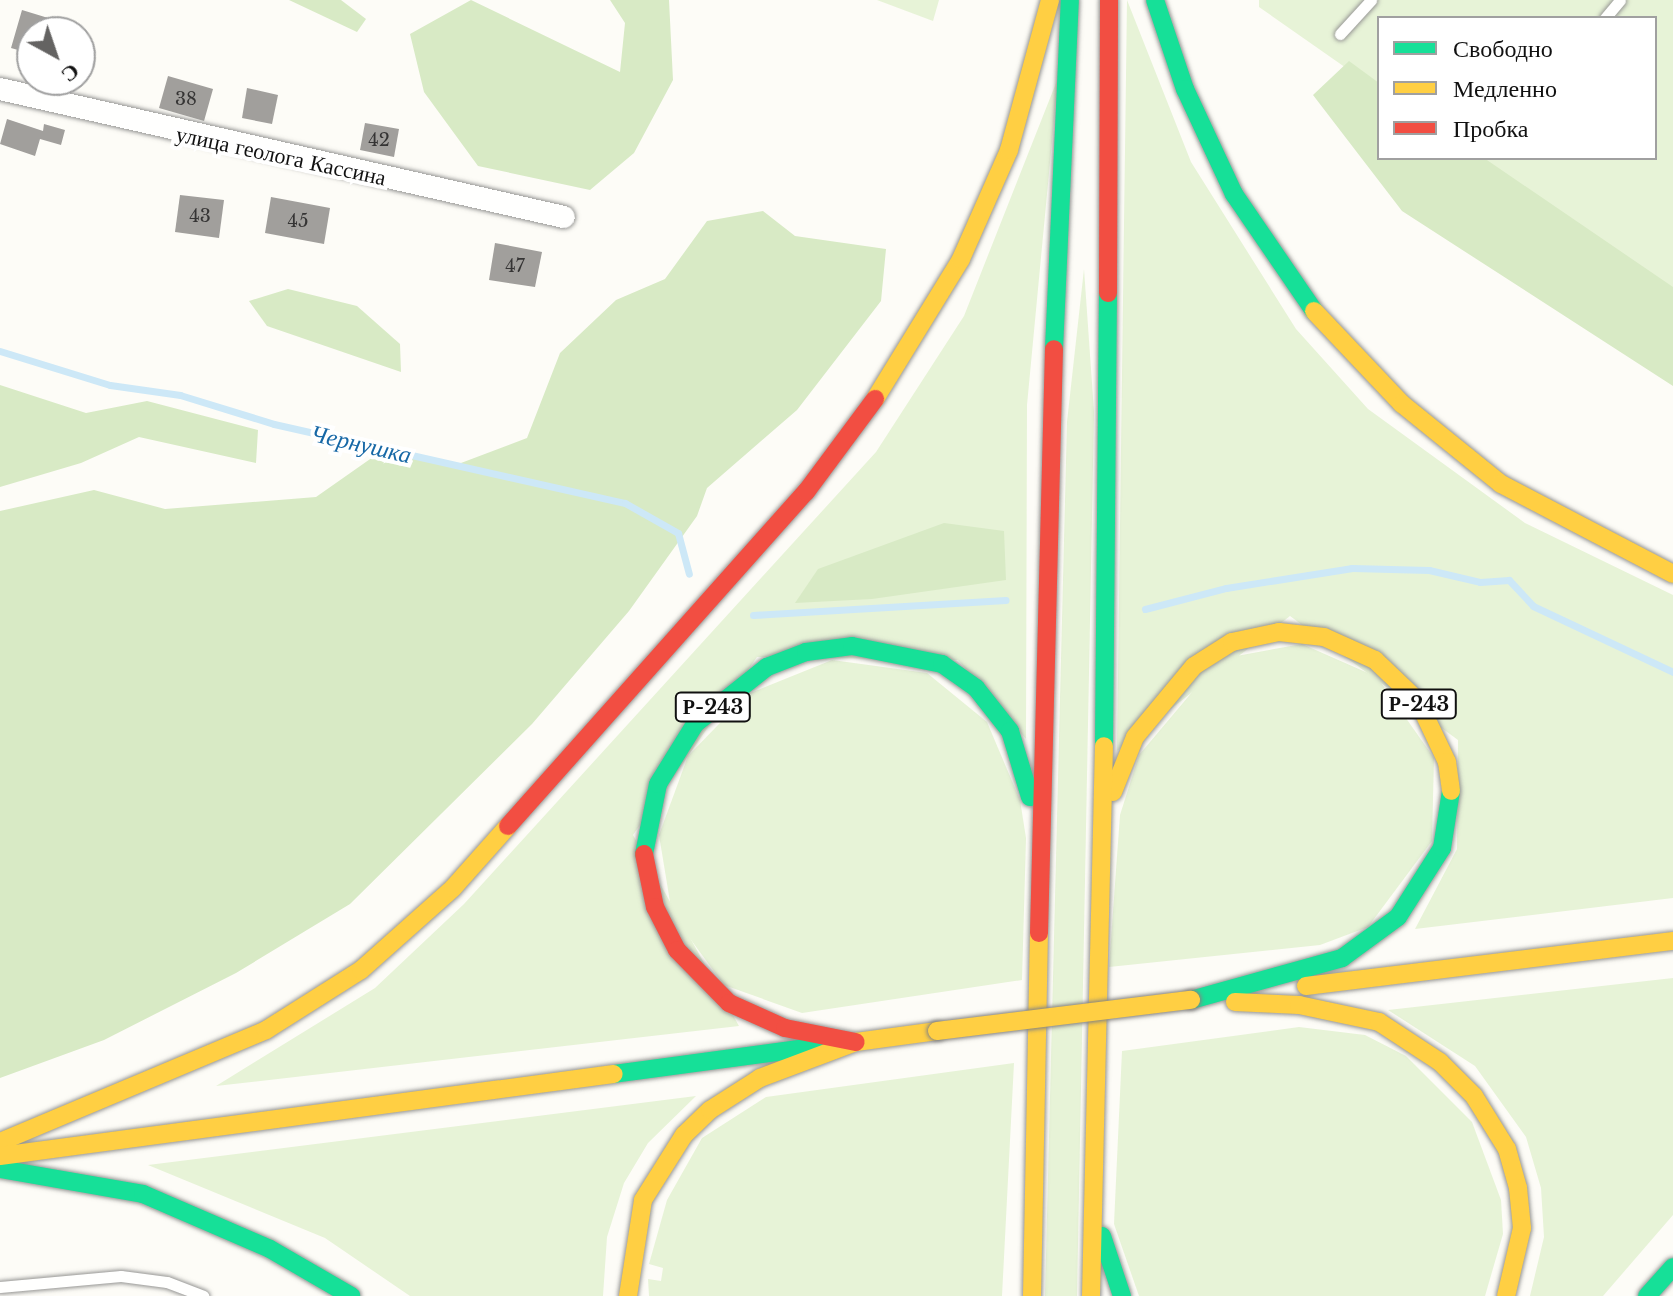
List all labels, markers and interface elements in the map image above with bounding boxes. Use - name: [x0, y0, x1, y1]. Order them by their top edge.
- north arrow: [16, 16, 96, 96]
- legend: [1377, 16, 1657, 160]
- text: Свободно: [1453, 34, 1553, 63]
- text: С: [56, 58, 85, 89]
- text: Медленно: [1453, 74, 1557, 103]
- house number: 38: [175, 88, 197, 110]
- text: Пробка: [1453, 114, 1529, 143]
- street label: улица геолога Кассина: [174, 121, 388, 191]
- house number: 42: [368, 129, 390, 151]
- house number: 43: [189, 205, 211, 227]
- house number: 45: [288, 210, 308, 232]
- house number: 47: [505, 255, 525, 277]
- water label: Чернушка: [308, 418, 414, 470]
- road number: Р-243: [1379, 688, 1459, 720]
- road number: Р-243: [673, 691, 753, 723]

